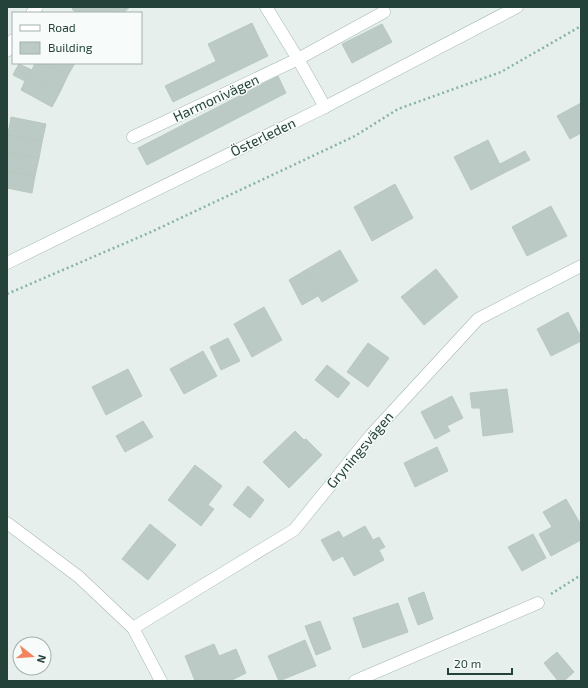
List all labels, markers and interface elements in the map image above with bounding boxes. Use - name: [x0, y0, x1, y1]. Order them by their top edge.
- legend: [12, 12, 142, 64]
- text: Road: [48, 20, 76, 34]
- text: Building: [48, 40, 93, 54]
- street label: Harmonivägen: [170, 70, 261, 125]
- street label: Österleden: [227, 114, 298, 160]
- street label: Gryningsvägen: [323, 408, 397, 491]
- north arrow: [12, 636, 52, 676]
- scale bar: [448, 650, 512, 676]
- text: N: [35, 653, 49, 665]
- text: 20 m: [454, 656, 481, 670]

